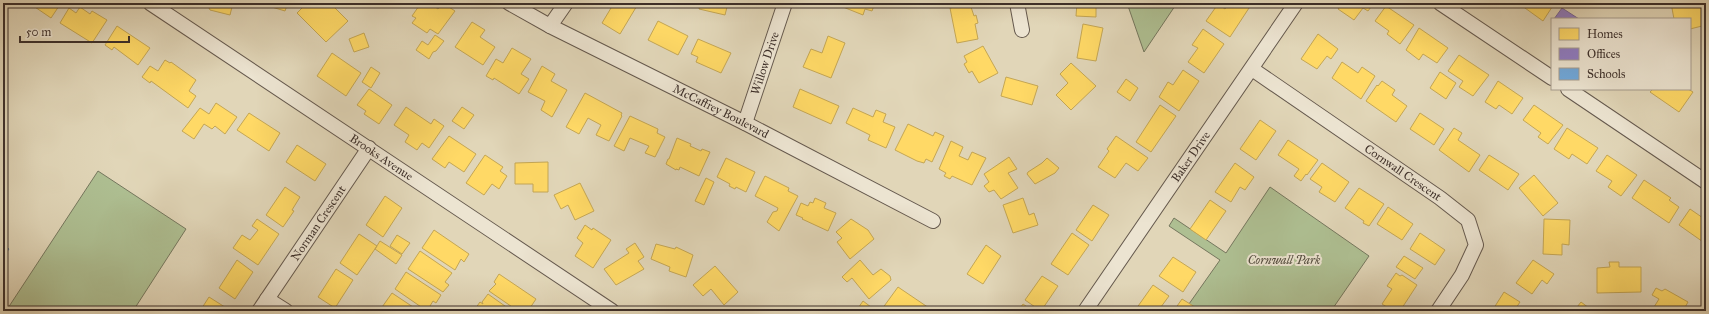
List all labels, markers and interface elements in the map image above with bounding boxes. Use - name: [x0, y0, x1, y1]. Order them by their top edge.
- scale bar: [20, 18, 129, 44]
- legend: [1551, 18, 1691, 90]
- text: 50 m: [26, 25, 51, 39]
- text: Homes: [1587, 27, 1623, 41]
- street label: Willow Drive: [748, 30, 782, 97]
- text: Offices: [1587, 47, 1620, 61]
- text: Schools: [1587, 67, 1625, 81]
- street label: McCaffrey Boulevard: [671, 81, 771, 141]
- street label: Baker Drive: [1168, 129, 1213, 185]
- street label: Brooks Avenue: [347, 131, 416, 183]
- street label: Cornwall Crescent: [1362, 141, 1445, 204]
- street label: Norman Crescent: [288, 182, 349, 263]
- park label: Cornwall Park: [1248, 253, 1321, 267]

